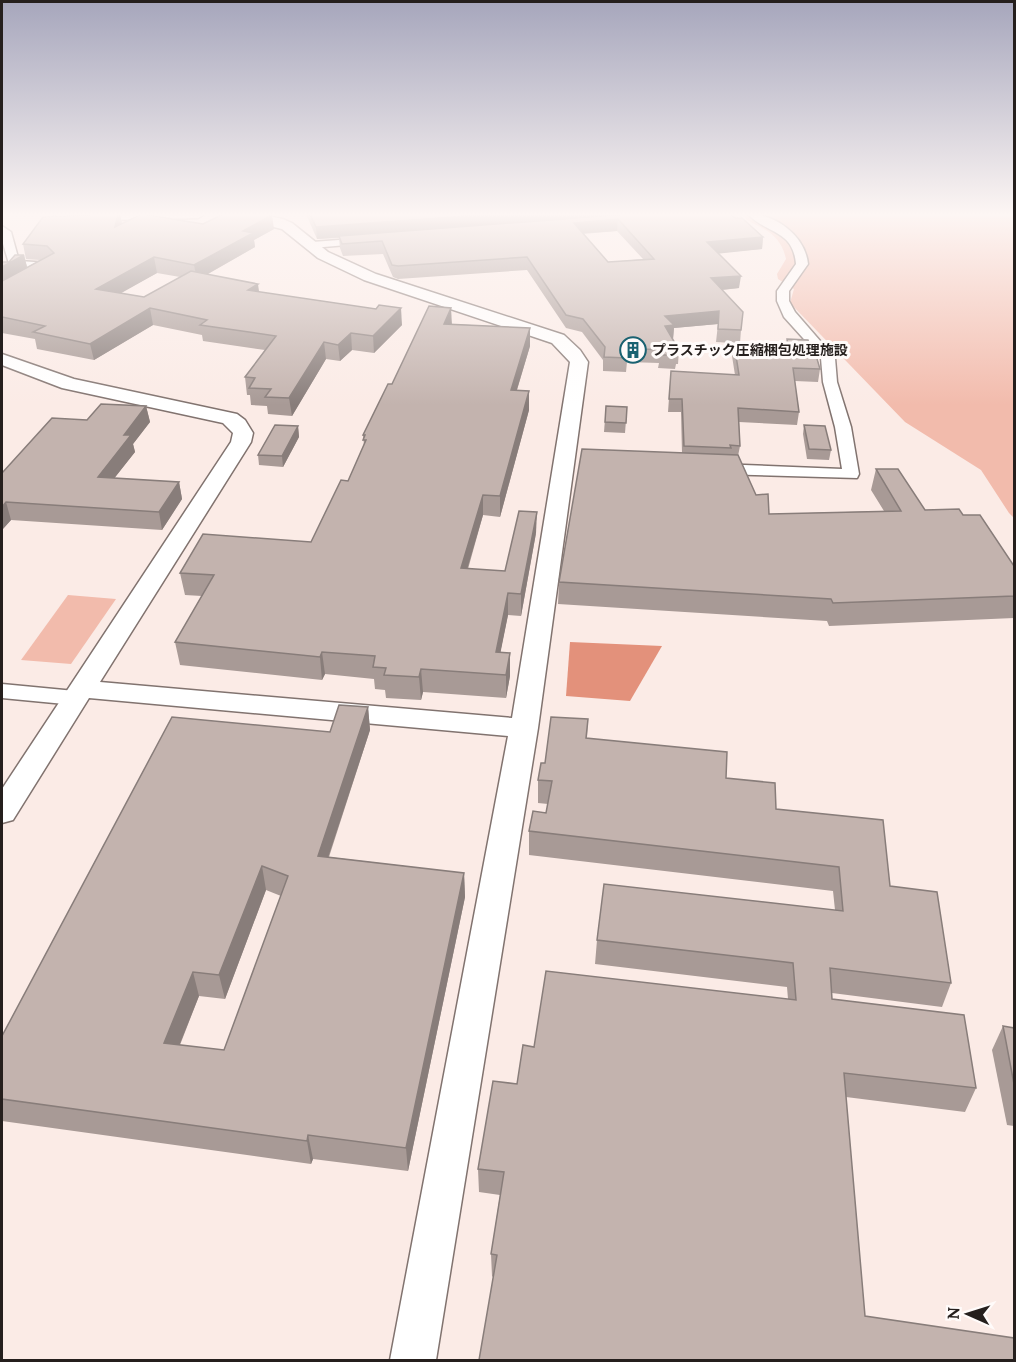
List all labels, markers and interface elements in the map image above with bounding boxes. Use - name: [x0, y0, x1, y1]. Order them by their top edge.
- building icon: プラスチック圧縮梱包処理施設: [618, 335, 648, 365]
- place label: プラスチック圧縮梱包処理施設: [652, 341, 848, 359]
- north arrow: [938, 1284, 998, 1344]
- text: N: [943, 1307, 963, 1320]

